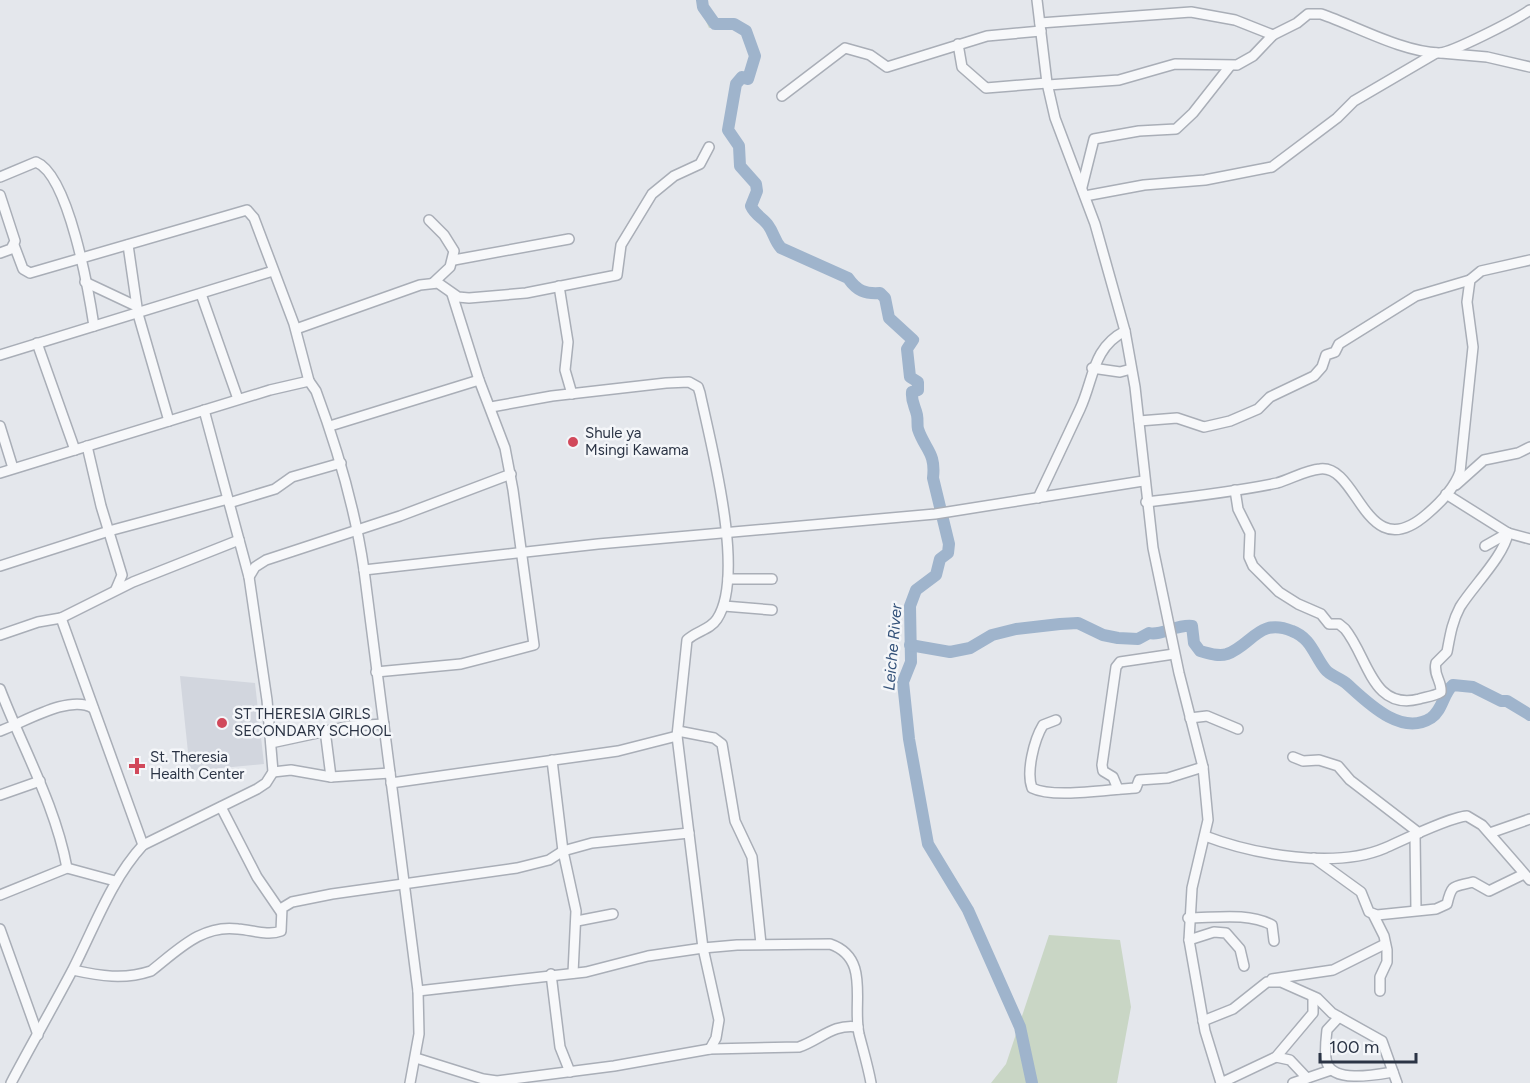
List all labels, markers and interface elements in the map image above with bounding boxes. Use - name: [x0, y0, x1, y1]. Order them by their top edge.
- place label: Shule ya Msingi Kawama: [585, 424, 689, 459]
- marker: Shule ya Msingi Kawama: [566, 435, 580, 449]
- water label: Leiche River: [879, 602, 906, 691]
- place label: ST THERESIA GIRLS SECONDARY SCHOOL: [234, 705, 391, 740]
- marker: ST THERESIA GIRLS SECONDARY SCHOOL: [215, 716, 229, 730]
- place label: St. Theresia Health Center: [150, 748, 244, 783]
- marker: St. Theresia Health Center: [128, 757, 146, 775]
- scale bar: [1320, 1026, 1416, 1064]
- text: 100 m: [1329, 1036, 1379, 1058]

